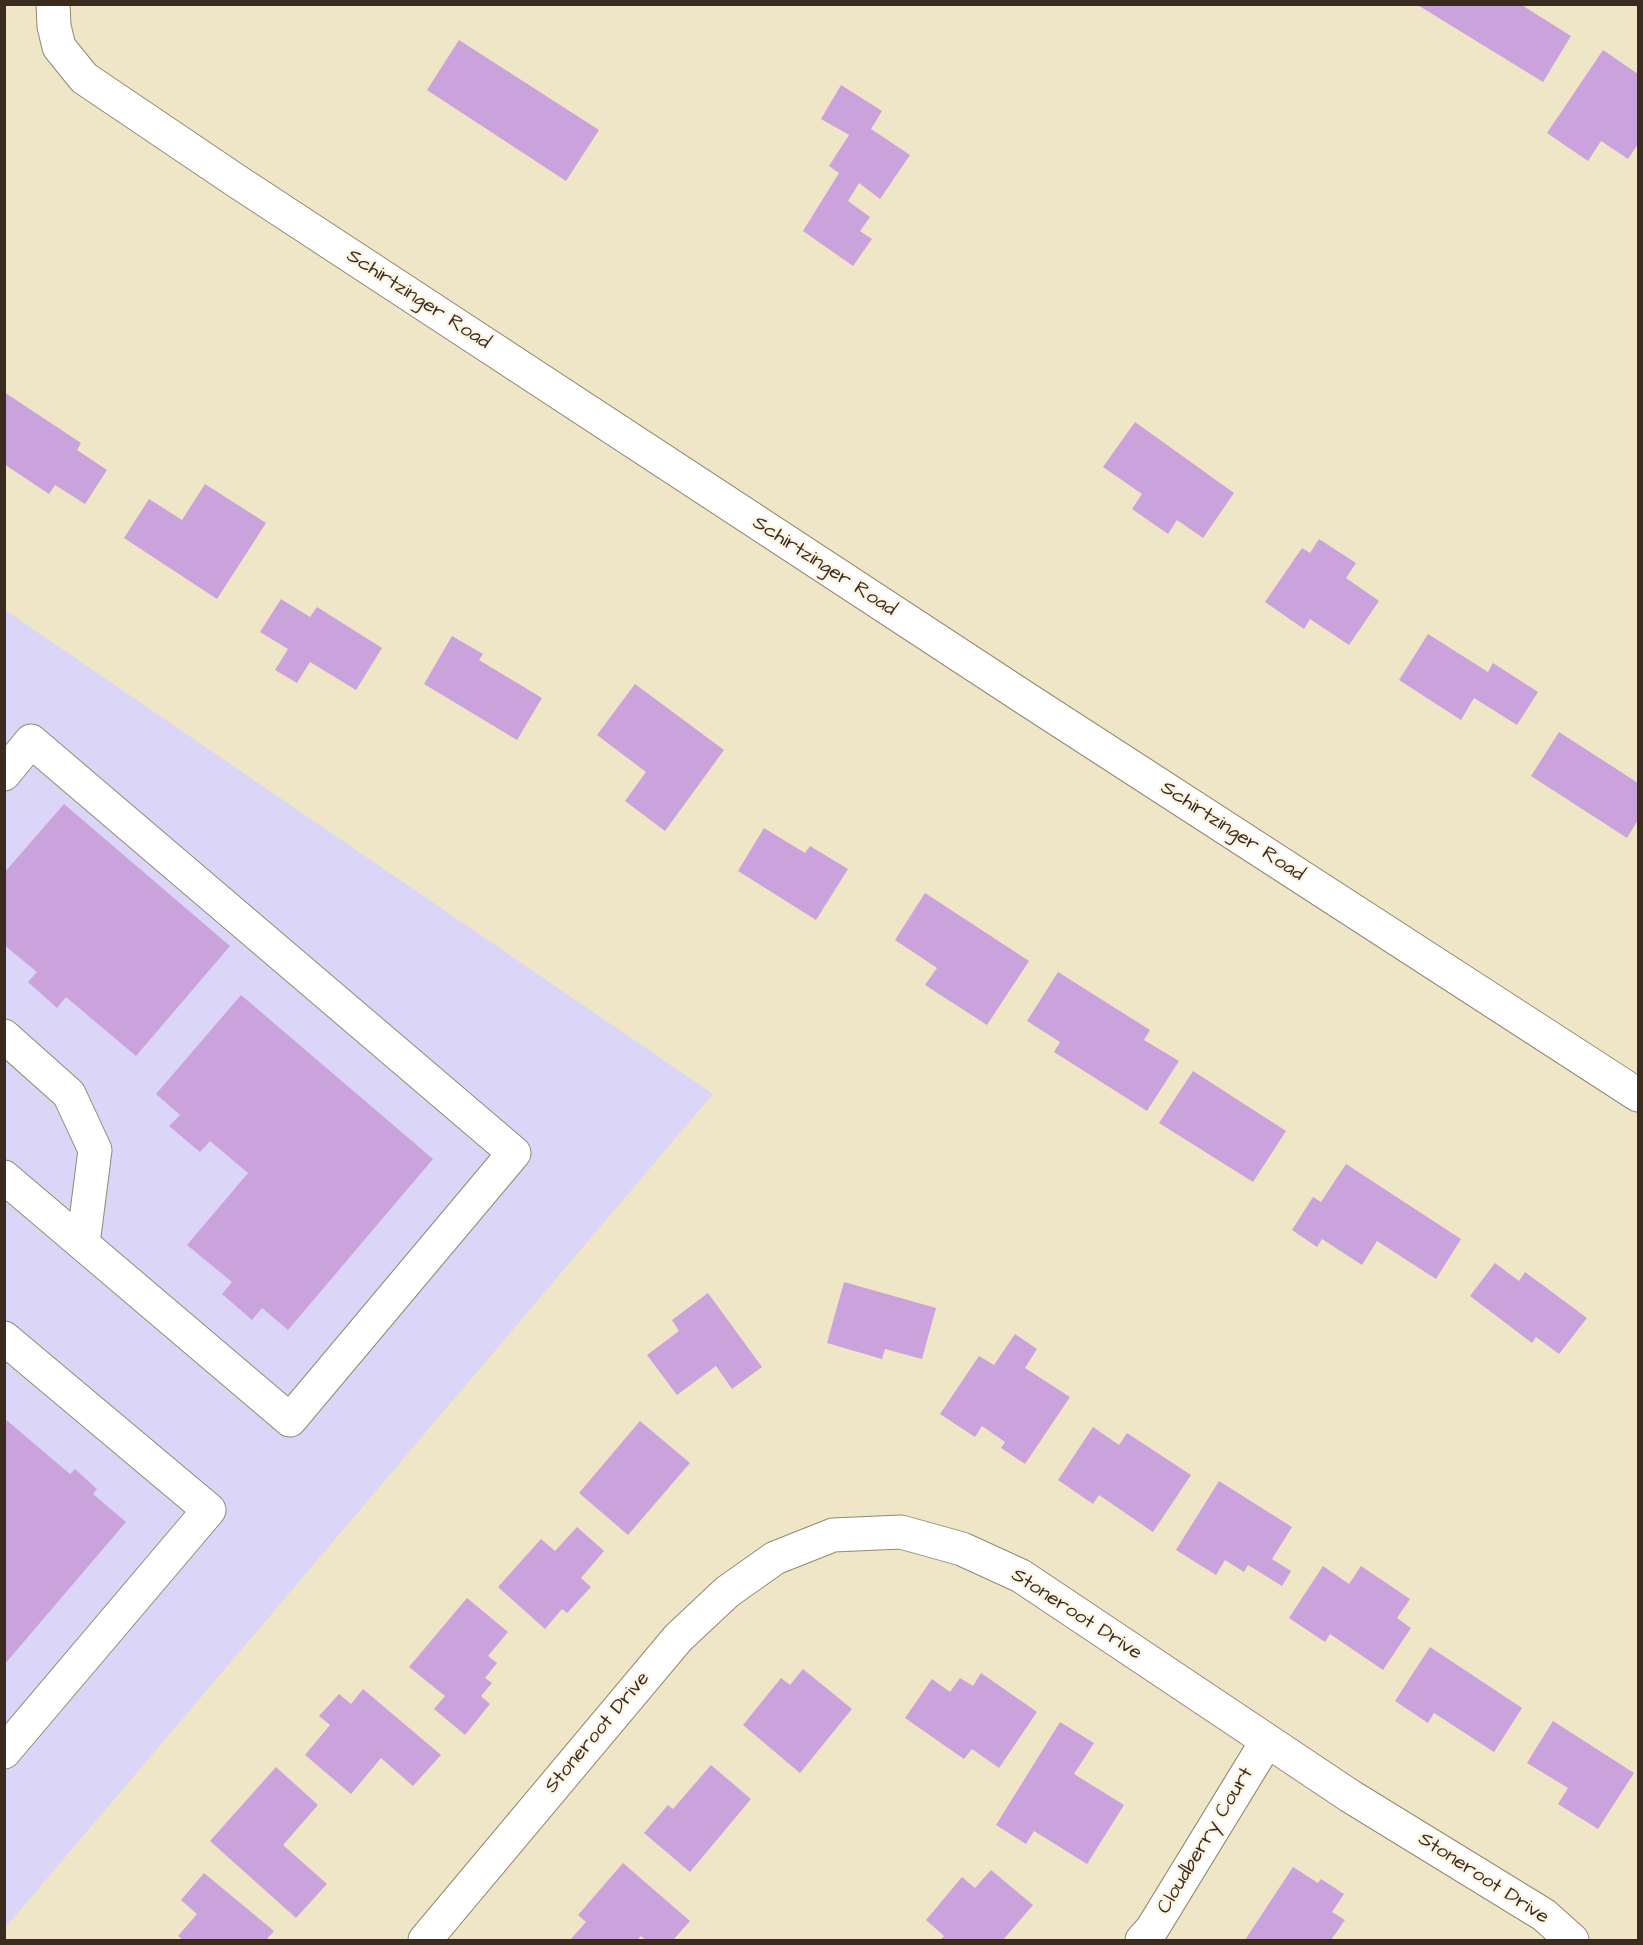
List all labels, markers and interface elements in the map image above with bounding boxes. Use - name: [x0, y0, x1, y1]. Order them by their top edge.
- street label: Schirtzinger Road: [342, 245, 494, 355]
- street label: Schirtzinger Road: [748, 512, 900, 622]
- street label: Schirtzinger Road: [1156, 777, 1308, 887]
- street label: Stoneroot Drive: [1006, 1564, 1146, 1666]
- street label: Stoneroot Drive: [540, 1668, 656, 1798]
- street label: Cloudberry Court: [1153, 1763, 1259, 1919]
- street label: Stoneroot Drive: [1413, 1828, 1553, 1930]

